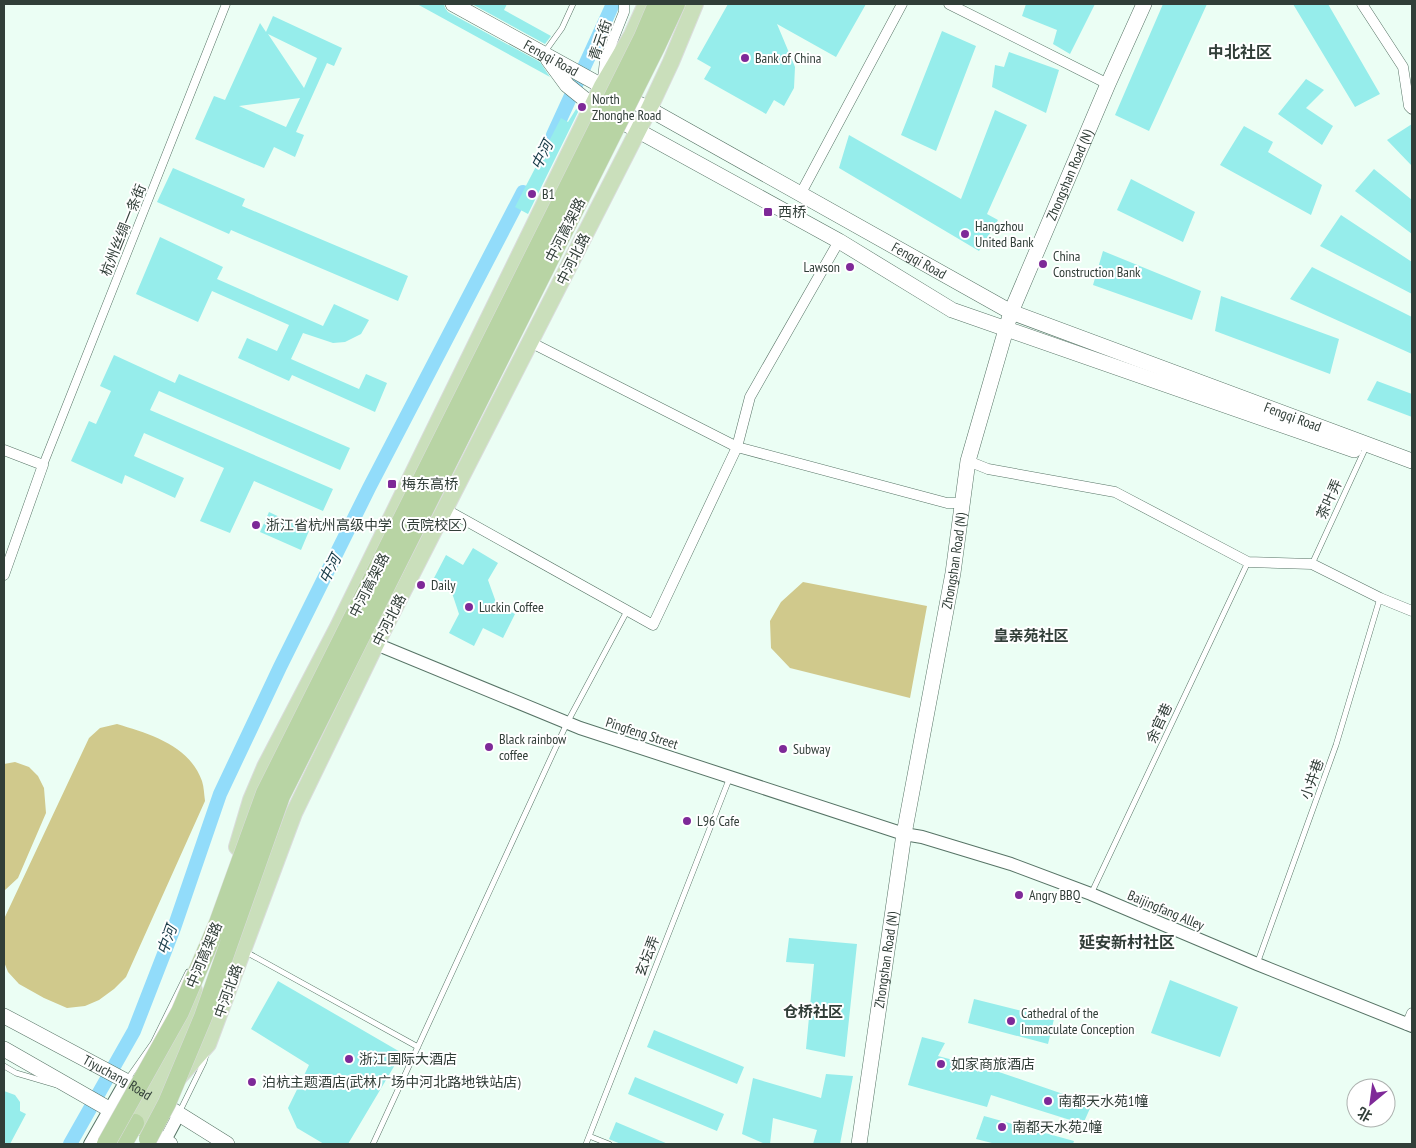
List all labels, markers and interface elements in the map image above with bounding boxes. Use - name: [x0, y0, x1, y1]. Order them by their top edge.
- street label: 青云街: [585, 17, 615, 63]
- street label: Fengqi Road: [521, 36, 582, 80]
- district label: 中北社区: [1208, 42, 1272, 62]
- place label: Bank of China: [755, 49, 821, 67]
- marker: Bank of China: [739, 52, 751, 64]
- place label: North Zhonghe Road: [592, 90, 661, 124]
- marker: North Zhonghe Road: [576, 101, 588, 113]
- street label: Zhongshan Road (N): [1042, 126, 1097, 223]
- water label: 中河: [526, 134, 558, 172]
- street label: 杭州丝绸一条街: [96, 181, 150, 279]
- place label: B1: [542, 185, 555, 203]
- marker: B1: [526, 188, 538, 200]
- street label: 中河高架路: [541, 195, 589, 265]
- place label: 西桥: [778, 203, 806, 221]
- marker: 西桥: [762, 206, 774, 218]
- place label: Hangzhou United Bank: [975, 217, 1034, 251]
- marker: Hangzhou United Bank: [959, 228, 971, 240]
- street label: 中河北路: [552, 230, 594, 288]
- street label: Fengqi Road: [889, 238, 950, 283]
- place label: China Construction Bank: [1053, 247, 1141, 281]
- place label: Lawson: [804, 258, 840, 276]
- marker: China Construction Bank: [1037, 258, 1049, 270]
- marker: Lawson: [844, 261, 856, 273]
- street label: Fengqi Road: [1262, 398, 1324, 436]
- place label: 梅东高桥: [402, 475, 458, 493]
- street label: 茶叶弄: [1312, 476, 1346, 522]
- marker: 梅东高桥: [386, 478, 398, 490]
- street label: Zhongshan Road (N): [937, 511, 970, 610]
- place label: 浙江省杭州高级中学（贡院校区）: [266, 516, 476, 534]
- marker: 浙江省杭州高级中学（贡院校区）: [250, 519, 262, 531]
- water label: 中河: [314, 548, 346, 586]
- street label: 中河高架路: [345, 550, 393, 620]
- place label: Daily: [431, 576, 456, 594]
- marker: Daily: [415, 579, 427, 591]
- street label: 中河北路: [368, 591, 410, 649]
- place label: Luckin Coffee: [479, 598, 544, 616]
- marker: Luckin Coffee: [463, 601, 475, 613]
- district label: 皇亲苑社区: [993, 626, 1069, 645]
- street label: 余官巷: [1142, 700, 1176, 746]
- street label: Pingfeng Street: [604, 713, 681, 753]
- place label: Black rainbow coffee: [499, 730, 567, 764]
- place label: Subway: [793, 740, 831, 758]
- marker: Black rainbow coffee: [483, 741, 495, 753]
- marker: Subway: [777, 743, 789, 755]
- street label: 小井巷: [1296, 756, 1328, 802]
- place label: L96 Cafe: [697, 812, 740, 830]
- marker: L96 Cafe: [681, 815, 693, 827]
- place label: Angry BBQ: [1029, 886, 1081, 904]
- street label: Baijingfang Alley: [1125, 886, 1208, 934]
- marker: Angry BBQ: [1013, 889, 1025, 901]
- street label: Zhongshan Road (N): [870, 910, 902, 1009]
- street label: 中河高架路: [182, 919, 226, 991]
- water label: 中河: [152, 920, 182, 957]
- district label: 延安新村社区: [1079, 932, 1175, 952]
- street label: 玄坛弄: [631, 933, 663, 979]
- street label: 中河北路: [210, 962, 246, 1020]
- district label: 仓桥社区: [783, 1002, 843, 1021]
- place label: Cathedral of the Immaculate Conception: [1021, 1004, 1134, 1038]
- marker: Cathedral of the Immaculate Conception: [1005, 1015, 1017, 1027]
- place label: 浙江国际大酒店: [359, 1050, 457, 1068]
- street label: Tiyuchang Road: [80, 1051, 155, 1104]
- marker: 浙江国际大酒店: [343, 1053, 355, 1065]
- place label: 如家商旅酒店: [951, 1055, 1035, 1073]
- marker: 如家商旅酒店: [935, 1058, 947, 1070]
- place label: 泊杭主题酒店(武林广场中河北路地铁站店): [262, 1073, 521, 1091]
- marker: 泊杭主题酒店(武林广场中河北路地铁站店): [246, 1076, 258, 1088]
- north arrow: [1346, 1078, 1396, 1128]
- place label: 南都天水苑1幢: [1058, 1092, 1148, 1110]
- marker: 南都天水苑1幢: [1042, 1095, 1054, 1107]
- text: 北: [1354, 1103, 1375, 1126]
- place label: 南都天水苑2幢: [1012, 1118, 1102, 1136]
- marker: 南都天水苑2幢: [996, 1121, 1008, 1133]

